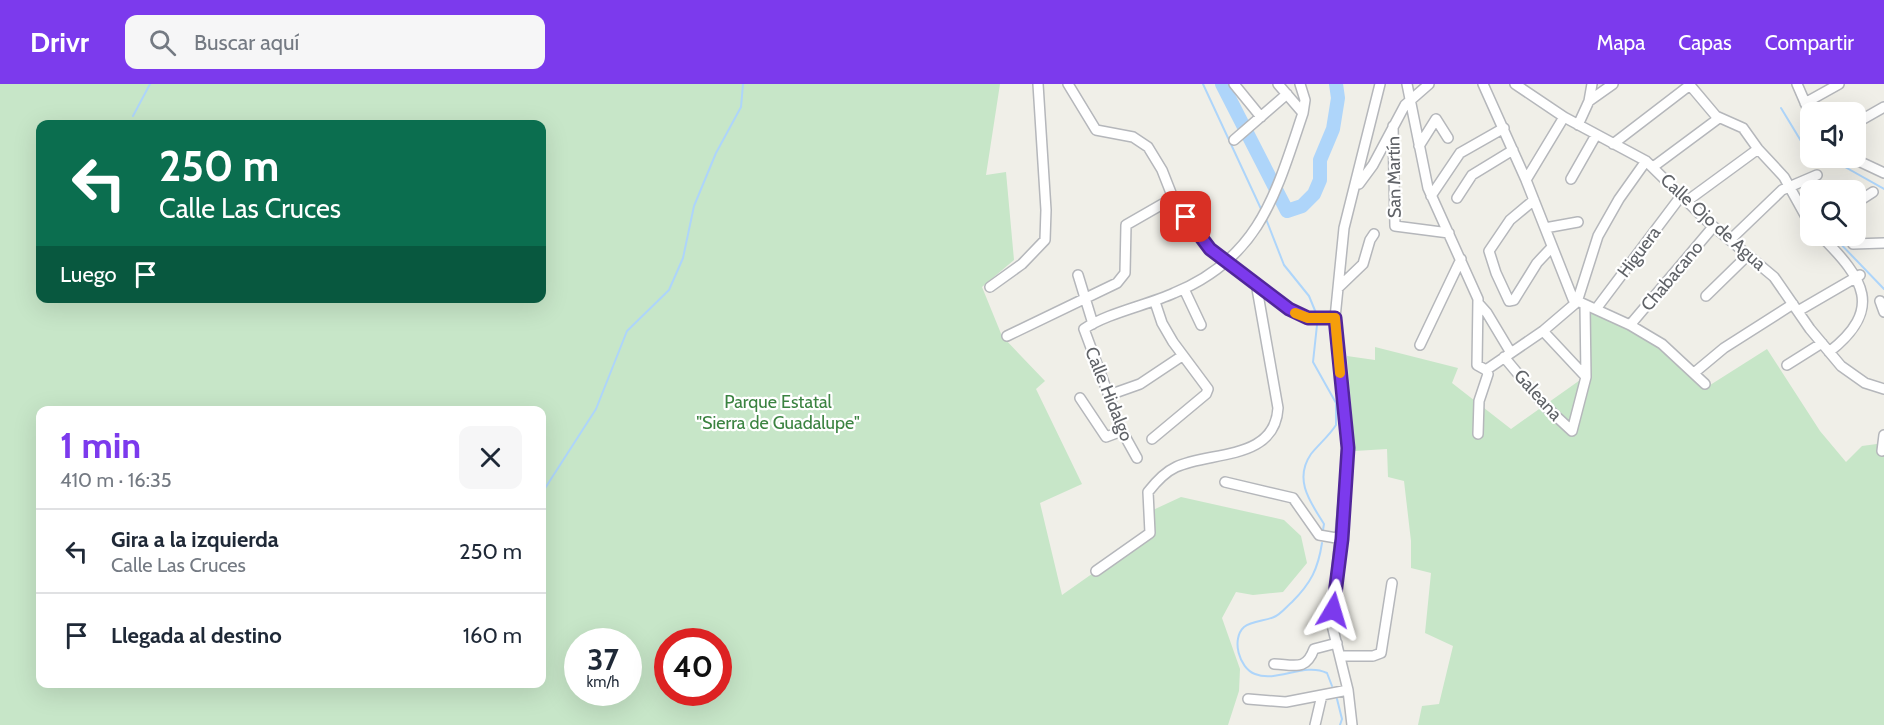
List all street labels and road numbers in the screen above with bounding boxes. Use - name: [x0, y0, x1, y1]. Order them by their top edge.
- street label: San Martín: [1382, 136, 1406, 218]
- street label: Calle Ojo de Agua: [1656, 169, 1770, 275]
- street label: Higuera: [1613, 222, 1666, 282]
- street label: Chabacano: [1636, 236, 1708, 316]
- street label: Calle Hidalgo: [1080, 344, 1138, 444]
- street label: Galeana: [1509, 365, 1567, 425]

